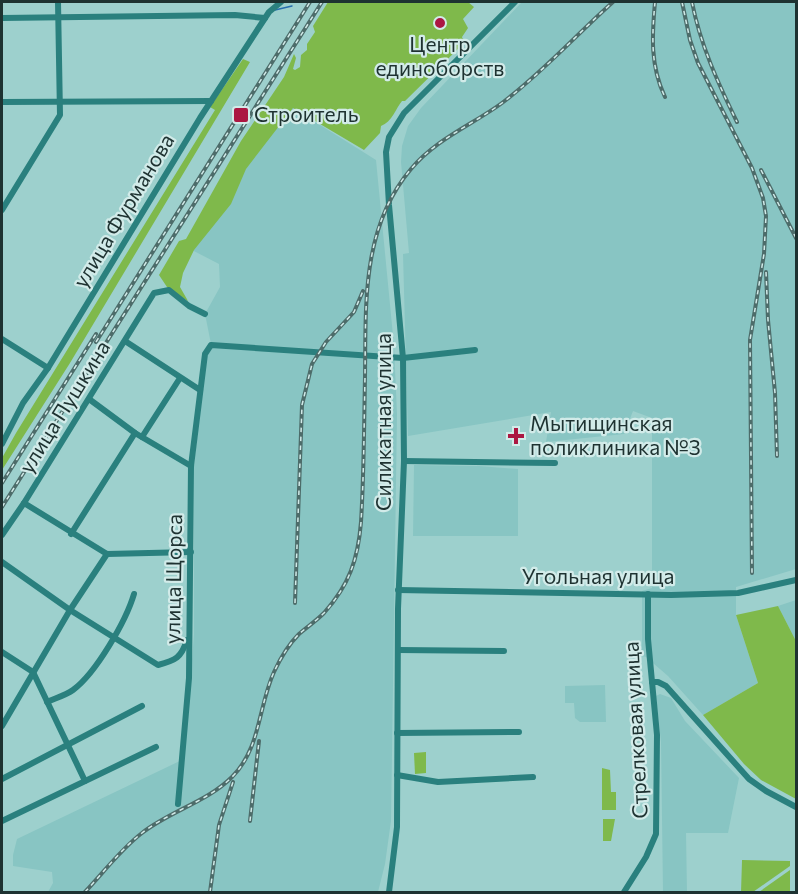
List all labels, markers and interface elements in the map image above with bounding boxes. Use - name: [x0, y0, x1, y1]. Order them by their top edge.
- marker: Центр единоборств: [433, 16, 447, 30]
- place label: Центр единоборств: [376, 31, 504, 80]
- place label: Строитель: [254, 101, 359, 126]
- marker: Строитель: [232, 106, 250, 124]
- street label: улица Фурманова: [67, 129, 178, 292]
- street label: Силикатная улица: [370, 333, 395, 511]
- street label: улица Пушкина: [13, 335, 114, 477]
- place label: Мытищинская поликлиника №3: [530, 410, 701, 459]
- marker: Мытищинская поликлиника №3: [507, 427, 525, 445]
- street label: улица Щорса: [159, 514, 186, 644]
- street label: Угольная улица: [522, 563, 674, 588]
- street label: Стрелковая улица: [617, 641, 652, 819]

